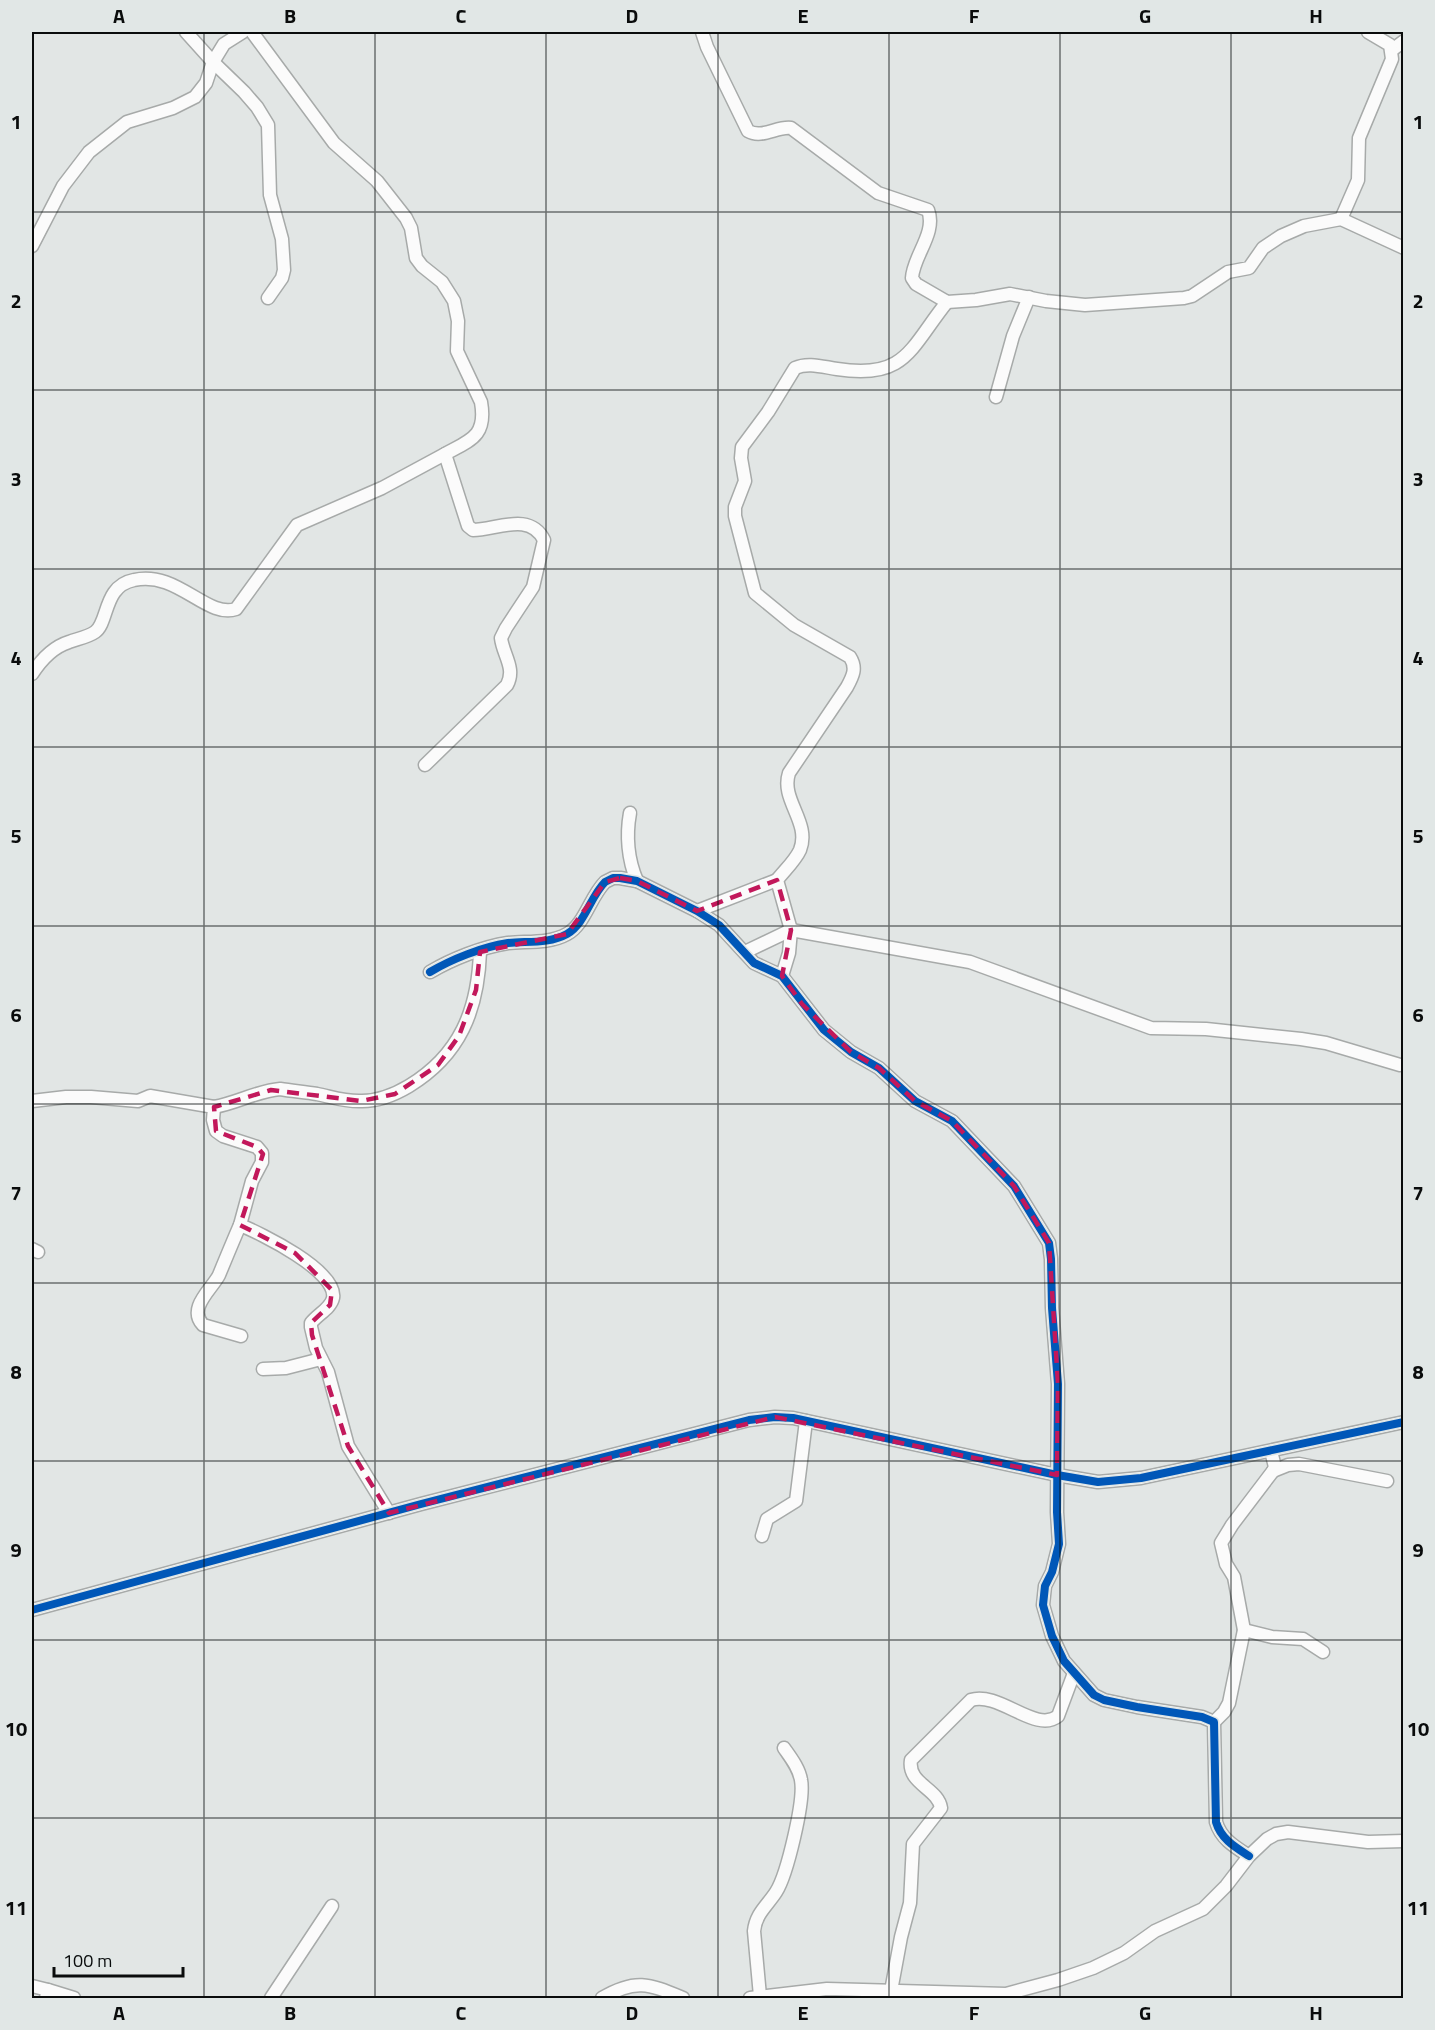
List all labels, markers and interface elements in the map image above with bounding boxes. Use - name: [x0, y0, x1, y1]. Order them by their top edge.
- text: A: [113, 0, 125, 31]
- text: B: [284, 0, 296, 31]
- text: C: [456, 0, 467, 31]
- text: D: [626, 0, 638, 31]
- text: E: [797, 0, 809, 31]
- text: F: [969, 0, 980, 31]
- text: G: [1139, 0, 1151, 31]
- text: H: [1309, 0, 1323, 31]
- text: 1: [10, 106, 22, 137]
- text: 1: [1412, 106, 1424, 137]
- text: 2: [10, 285, 22, 316]
- text: 2: [1412, 285, 1424, 316]
- text: 3: [10, 463, 22, 494]
- text: 3: [1412, 463, 1424, 494]
- text: 4: [10, 642, 22, 673]
- text: 4: [1412, 642, 1424, 673]
- text: 5: [10, 820, 22, 851]
- text: 5: [1412, 820, 1424, 851]
- text: 6: [10, 999, 22, 1030]
- text: 6: [1412, 999, 1424, 1030]
- text: 7: [10, 1177, 22, 1208]
- text: 7: [1412, 1177, 1424, 1208]
- text: 8: [10, 1356, 22, 1387]
- text: 8: [1412, 1356, 1424, 1387]
- text: 9: [10, 1534, 22, 1565]
- text: 9: [1412, 1534, 1424, 1565]
- text: 10: [5, 1713, 27, 1744]
- text: 10: [1407, 1713, 1429, 1744]
- text: 11: [5, 1892, 27, 1923]
- text: 11: [1407, 1892, 1429, 1923]
- scale bar: [54, 1940, 183, 1978]
- text: 100 m: [63, 1947, 112, 1974]
- text: A: [113, 1997, 125, 2028]
- text: B: [284, 1997, 296, 2028]
- text: C: [456, 1997, 467, 2028]
- text: D: [626, 1997, 638, 2028]
- text: E: [797, 1997, 809, 2028]
- text: F: [969, 1997, 980, 2028]
- text: G: [1139, 1997, 1151, 2028]
- text: H: [1309, 1997, 1323, 2028]

